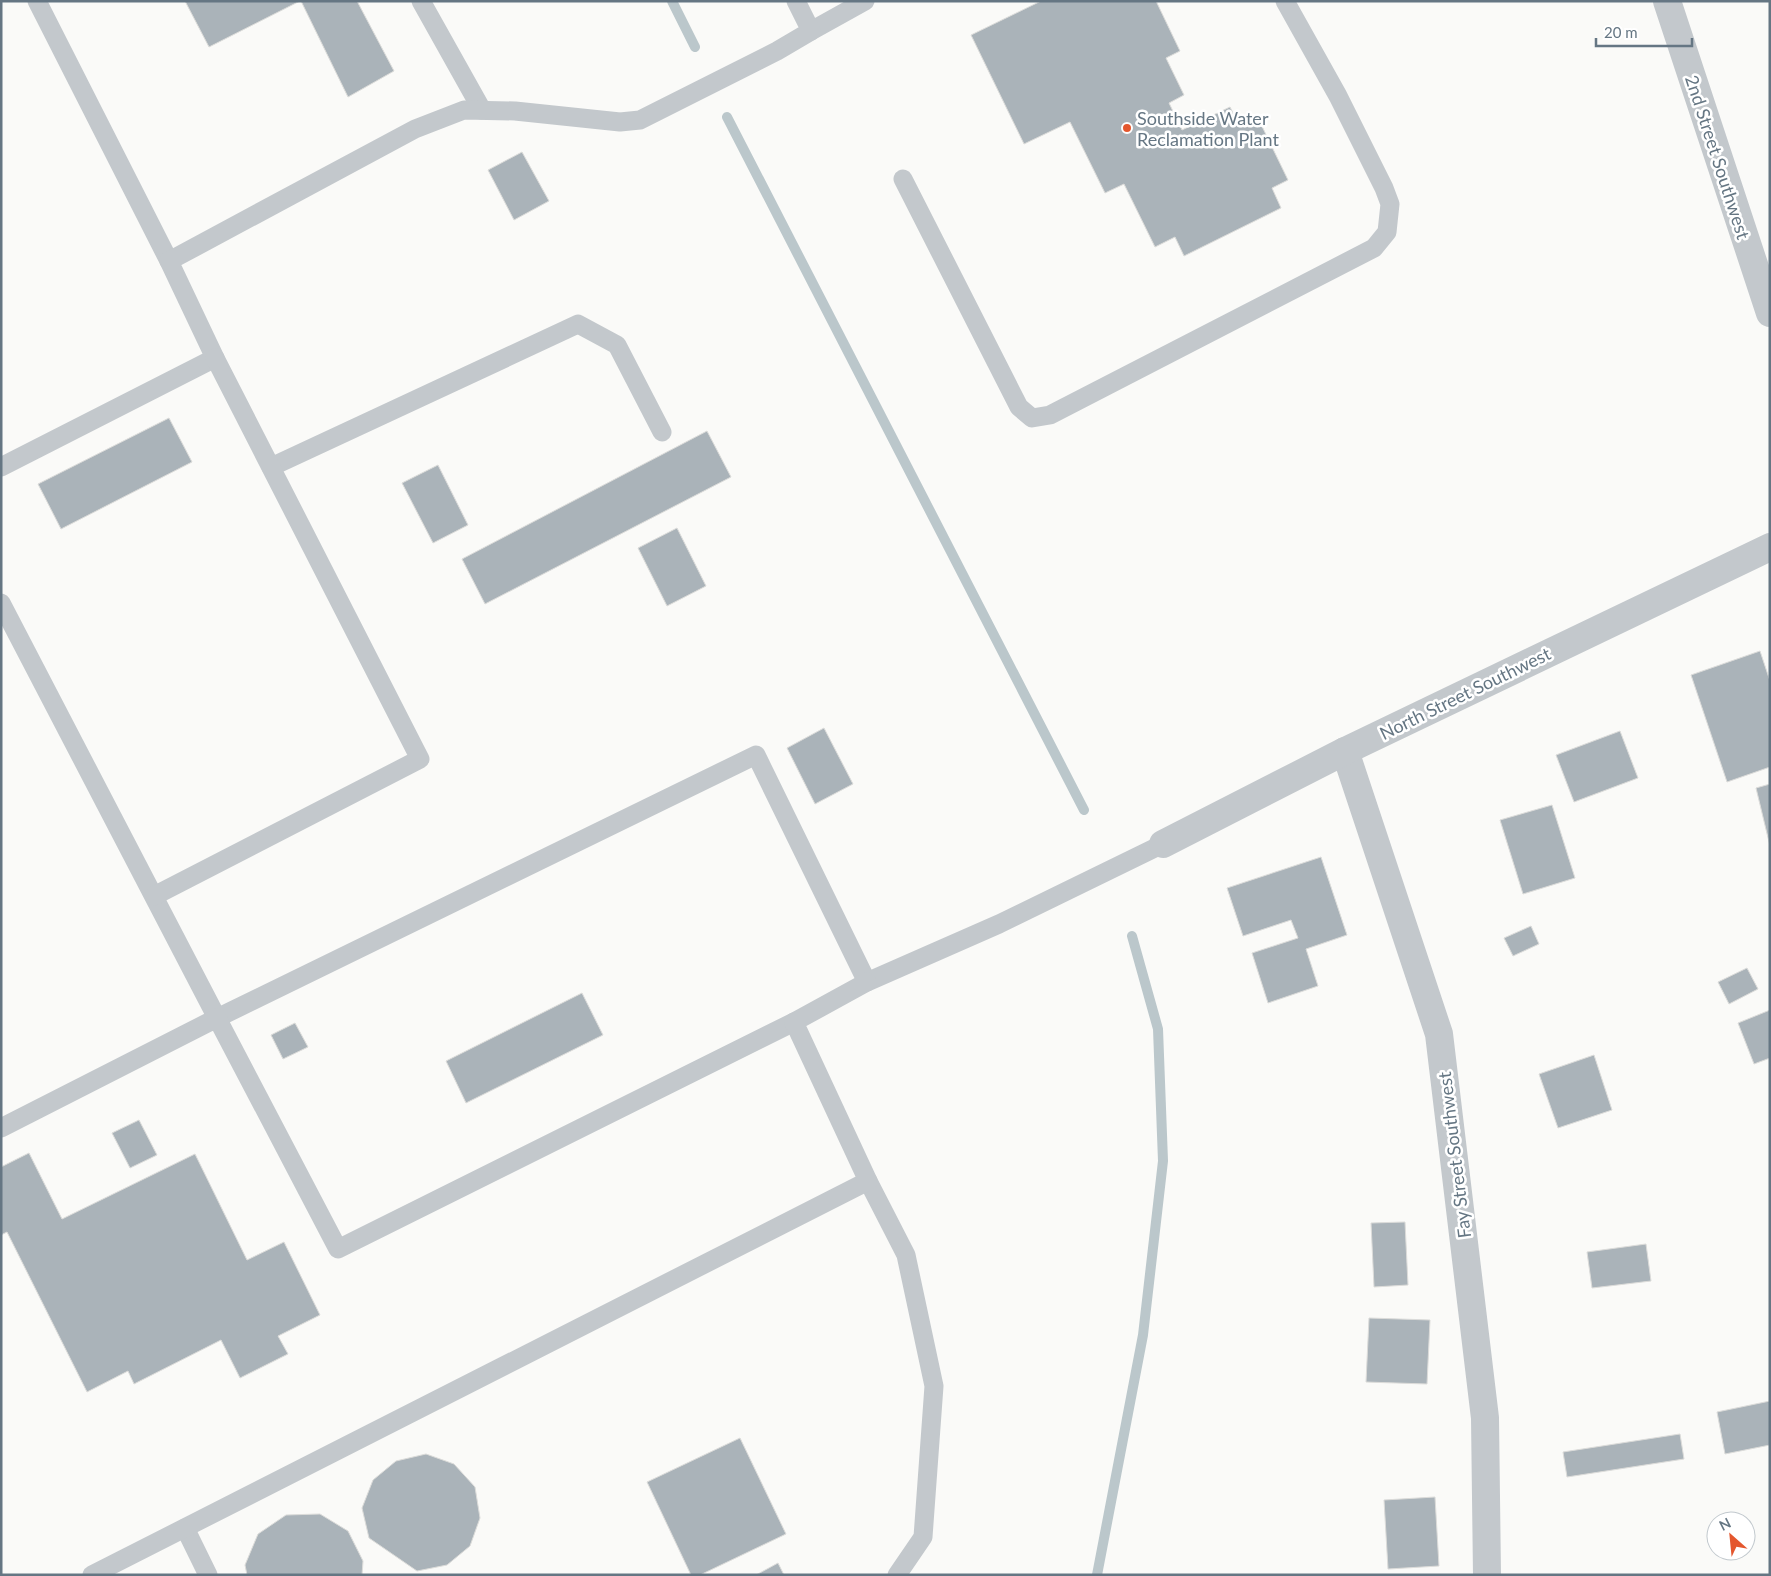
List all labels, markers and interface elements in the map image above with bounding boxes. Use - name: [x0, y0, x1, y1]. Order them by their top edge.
- scale bar: [1596, 15, 1692, 47]
- text: 20 m: [1604, 23, 1638, 41]
- street label: 2nd Street Southwest: [1681, 72, 1755, 242]
- place label: Southside Water Reclamation Plant: [1137, 107, 1279, 150]
- marker: Southside Water Reclamation Plant: [1121, 122, 1133, 134]
- street label: North Street Southwest: [1376, 642, 1555, 744]
- street label: Fay Street Southwest: [1433, 1070, 1475, 1239]
- north arrow: [1706, 1511, 1756, 1561]
- text: N: [1716, 1514, 1734, 1534]

